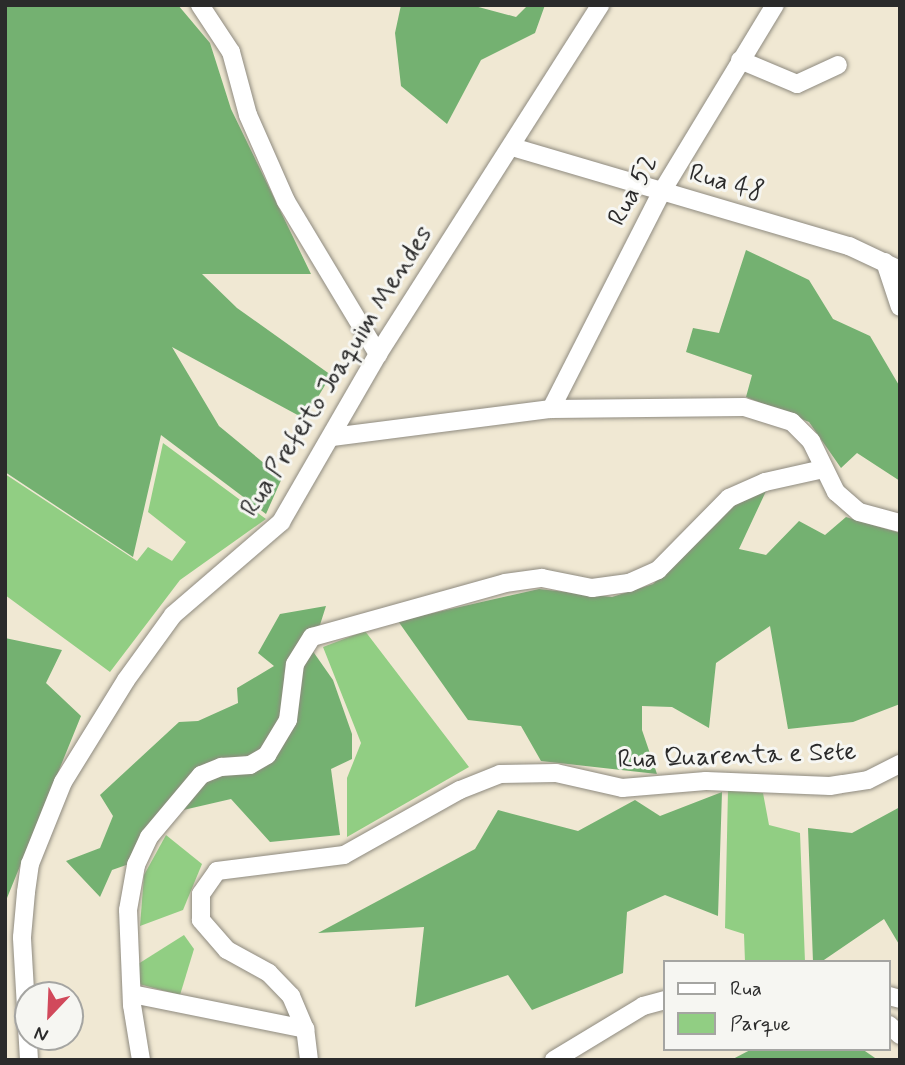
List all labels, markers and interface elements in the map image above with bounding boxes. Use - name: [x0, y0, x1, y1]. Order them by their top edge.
- street label: Rua 52: [602, 150, 666, 232]
- street label: Rua 48: [685, 159, 767, 209]
- street label: Rua Prefeito Joaquim Mendes: [235, 220, 441, 524]
- street label: Rua Quarenta e Sete: [619, 737, 855, 777]
- legend: [664, 960, 891, 1051]
- text: Rua: [730, 975, 762, 1003]
- north arrow: [14, 981, 84, 1051]
- text: Parque: [730, 1010, 790, 1038]
- text: N: [31, 1020, 52, 1048]

